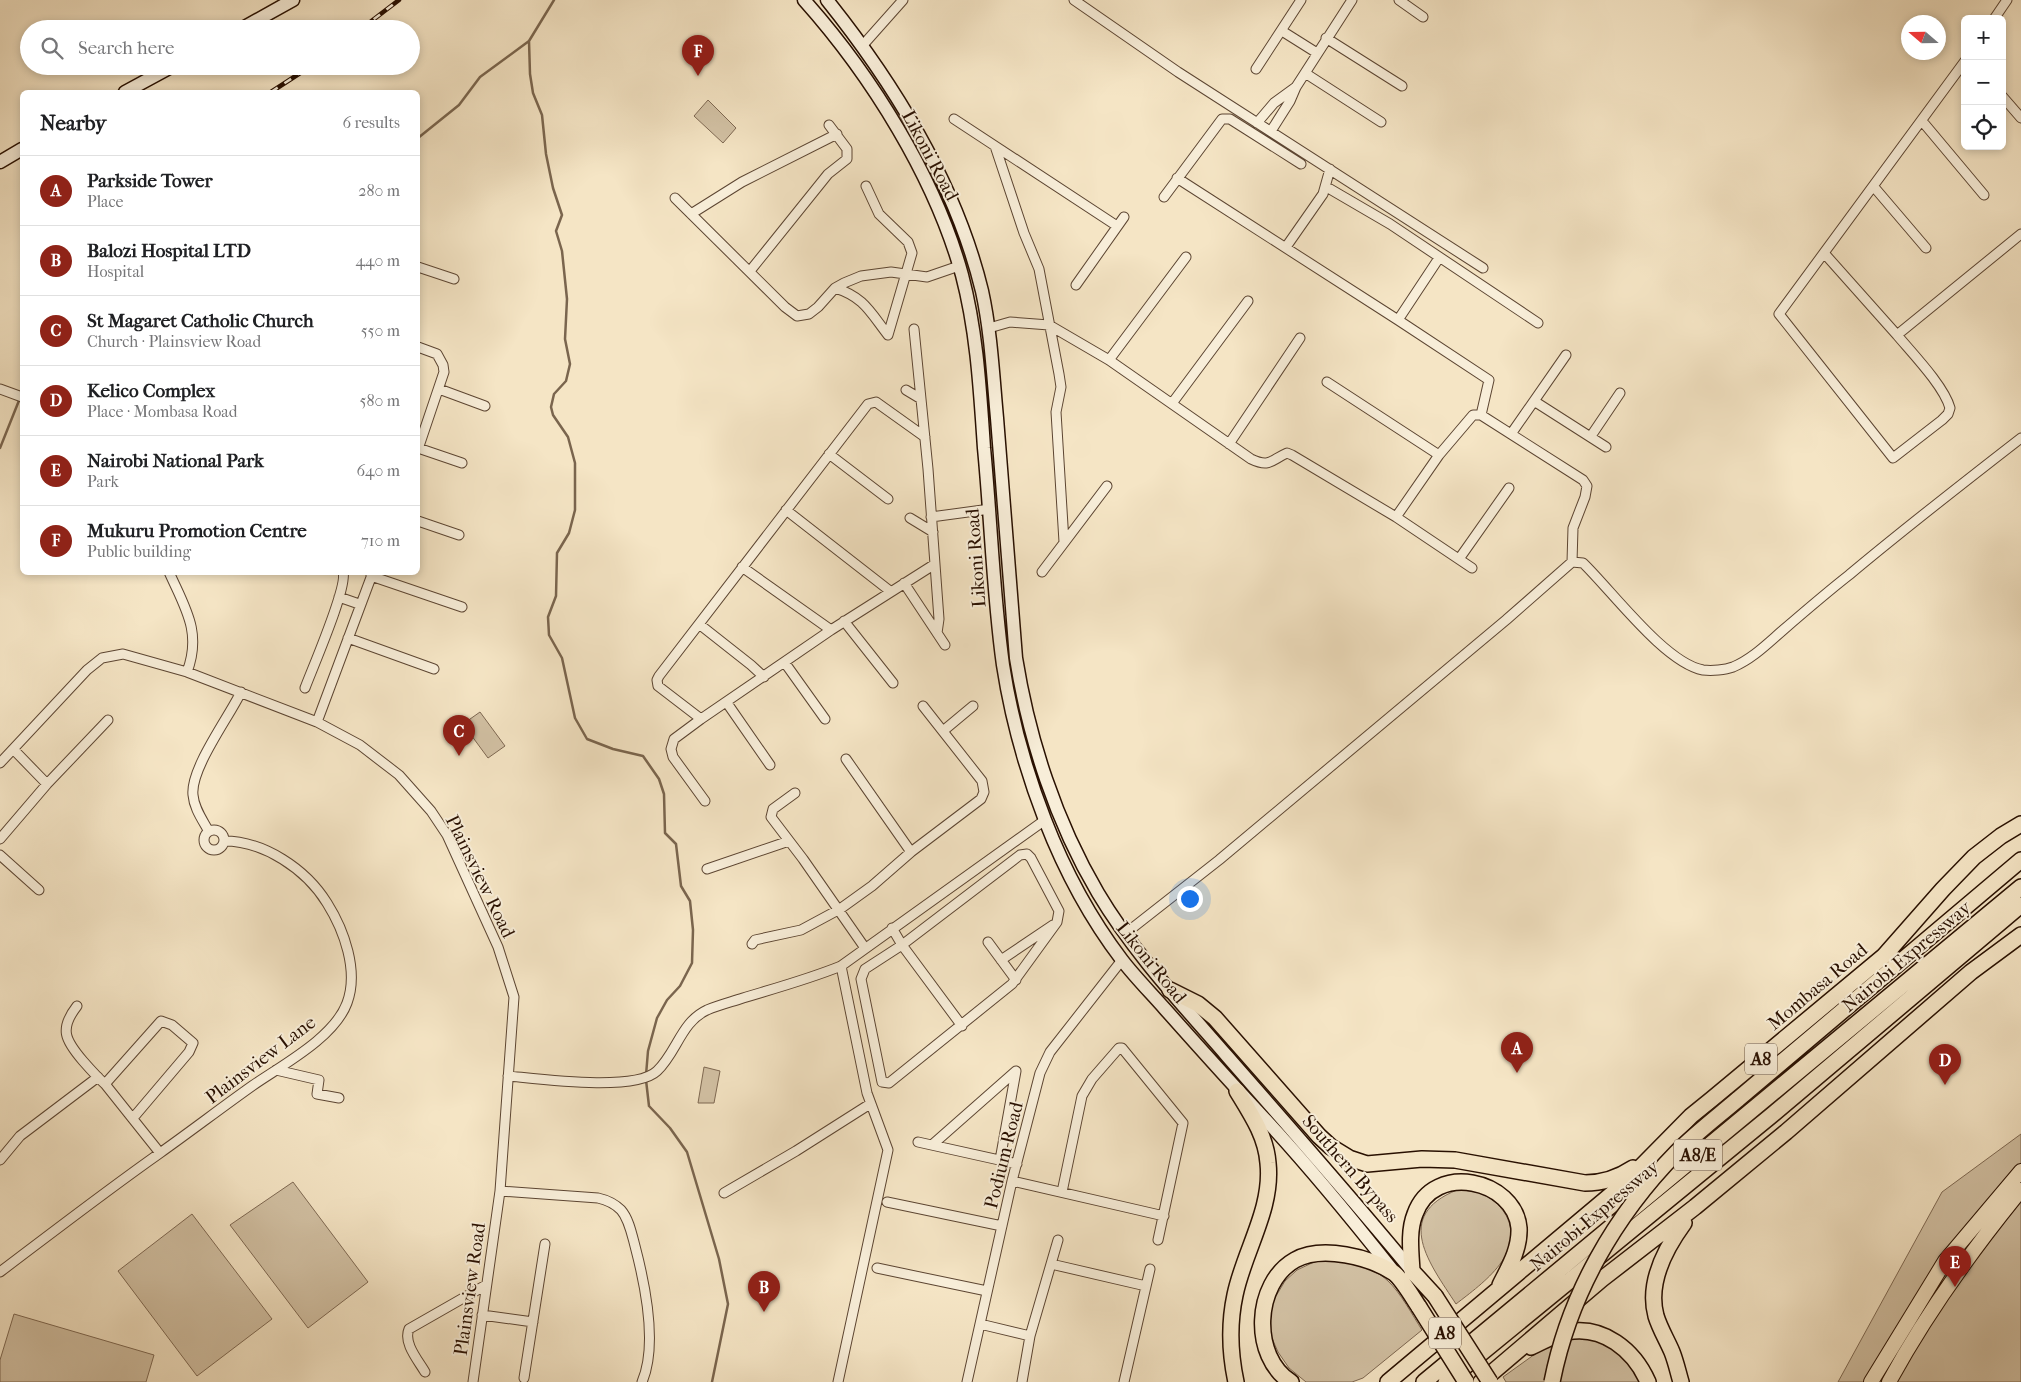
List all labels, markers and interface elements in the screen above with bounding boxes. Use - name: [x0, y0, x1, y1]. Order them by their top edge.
- north arrow: [1901, 15, 1946, 60]
- map controls: [1961, 15, 2006, 150]
- button: +: [1961, 15, 2006, 60]
- search box: [20, 20, 420, 75]
- icon: search: [38, 34, 66, 62]
- pin: F: [682, 35, 714, 76]
- text: Search here: [78, 37, 174, 59]
- button: −: [1961, 60, 2006, 105]
- button: locate: [1961, 105, 2006, 150]
- street label: Likoni Road: [897, 107, 963, 205]
- text: Nearby: [40, 111, 106, 135]
- text: 6 results: [342, 113, 400, 132]
- text: Parkside Tower: [87, 170, 213, 192]
- text: A: [51, 181, 61, 200]
- text: 280 m: [358, 181, 400, 200]
- text: Place: [87, 192, 123, 211]
- text: Balozi Hospital LTD: [87, 240, 251, 262]
- text: B: [51, 251, 61, 270]
- text: 440 m: [355, 251, 400, 270]
- text: Hospital: [87, 262, 144, 281]
- text: St Magaret Catholic Church: [87, 310, 314, 332]
- text: C: [51, 321, 61, 340]
- text: 550 m: [361, 321, 400, 340]
- text: Church · Plainsview Road: [87, 332, 261, 351]
- text: Kelico Complex: [87, 380, 215, 402]
- text: D: [50, 391, 62, 410]
- text: 580 m: [359, 391, 400, 410]
- text: Place · Mombasa Road: [87, 402, 237, 421]
- text: Nairobi National Park: [87, 450, 264, 472]
- text: E: [51, 461, 61, 480]
- text: 640 m: [356, 461, 400, 480]
- text: Park: [87, 472, 119, 491]
- street label: Likoni Road: [962, 507, 990, 608]
- text: Mukuru Promotion Centre: [87, 520, 307, 542]
- text: F: [52, 531, 60, 550]
- text: 710 m: [361, 531, 400, 550]
- text: Public building: [87, 542, 191, 561]
- pin: C: [443, 715, 475, 756]
- street label: Plainsview Road: [441, 811, 520, 942]
- your location: [1177, 886, 1203, 912]
- street label: Nairobi Expressway: [1838, 896, 1976, 1017]
- street label: Likoni Road: [1112, 917, 1191, 1009]
- street label: Mombasa Road: [1763, 938, 1872, 1035]
- street label: Plainsview Lane: [201, 1011, 320, 1108]
- pin: A: [1501, 1032, 1533, 1073]
- road number: A8: [1745, 1044, 1777, 1074]
- pin: D: [1929, 1044, 1961, 1085]
- street label: Podium Road: [980, 1099, 1028, 1211]
- street label: Southern Bypass: [1297, 1110, 1403, 1227]
- road number: A8/E: [1674, 1140, 1722, 1170]
- street label: Nairobi Expressway: [1526, 1155, 1664, 1276]
- street label: Plainsview Road: [450, 1221, 490, 1357]
- pin: E: [1939, 1246, 1971, 1287]
- pin: B: [748, 1271, 780, 1312]
- road number: A8: [1429, 1318, 1461, 1349]

